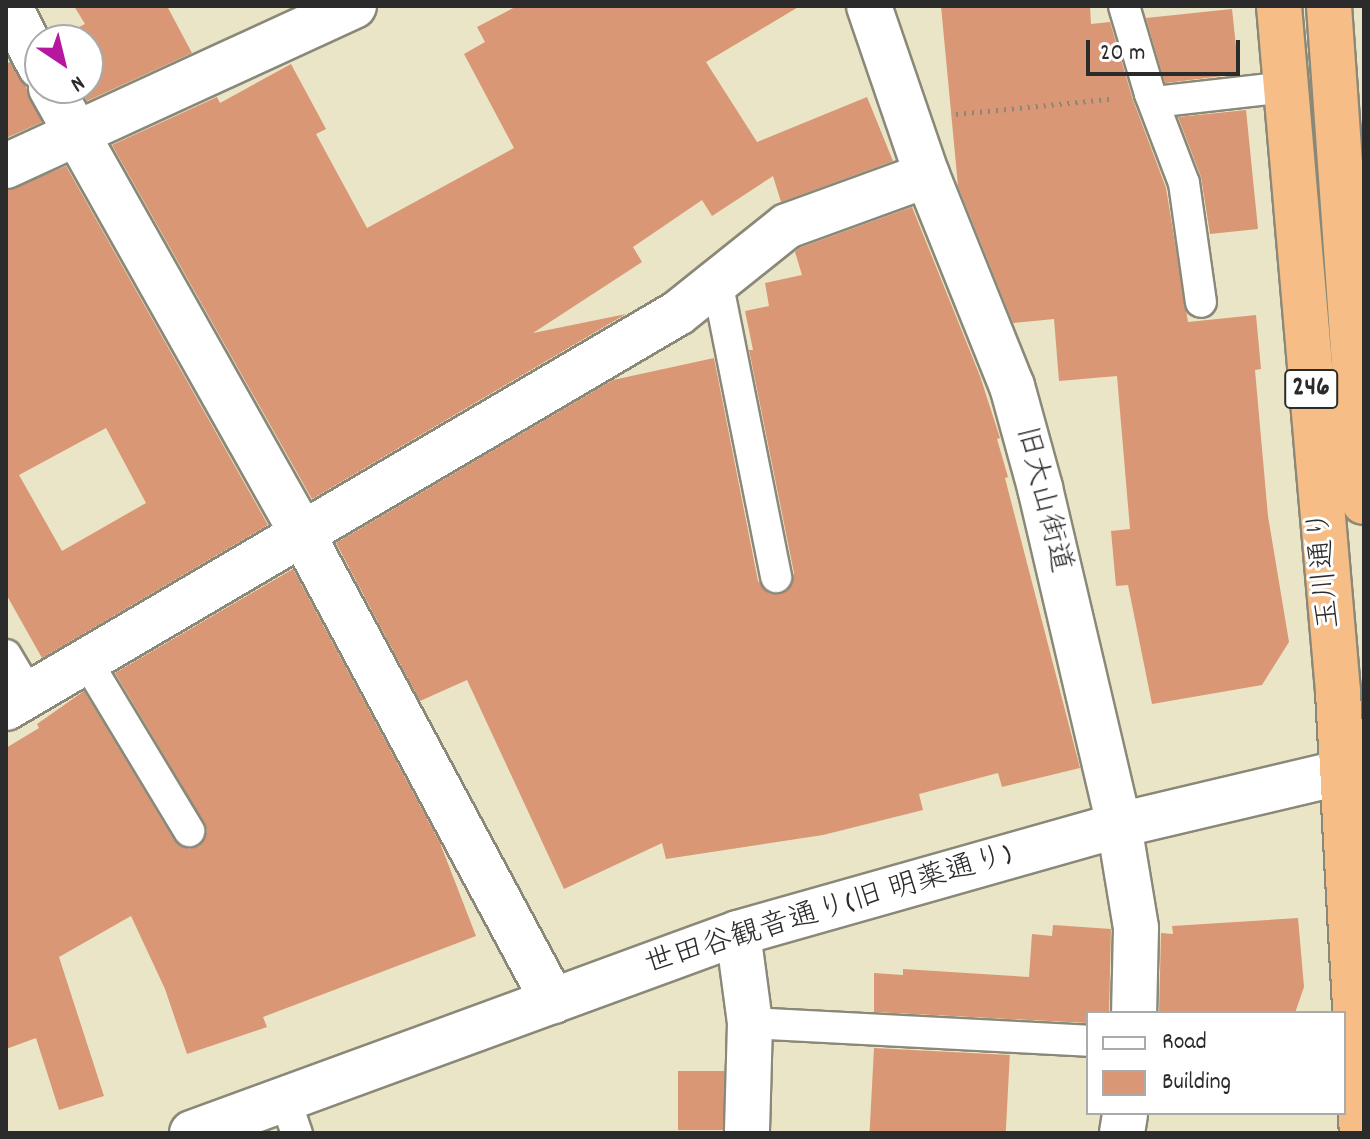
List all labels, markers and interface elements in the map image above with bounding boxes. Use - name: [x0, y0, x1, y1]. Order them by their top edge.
- north arrow: [24, 24, 104, 104]
- scale bar: [1090, 24, 1244, 74]
- text: 20 m: [1100, 37, 1146, 71]
- text: N: [64, 67, 90, 98]
- road number: 246: [1283, 365, 1339, 413]
- street label: 旧大山街道: [1005, 423, 1077, 577]
- street label: 玉川通り: [1304, 508, 1350, 630]
- street label: 世田谷観音通り(旧 明薬通り): [641, 839, 1017, 985]
- legend: [1086, 1011, 1346, 1115]
- text: Road: [1162, 1026, 1207, 1060]
- text: Building: [1162, 1066, 1231, 1100]

